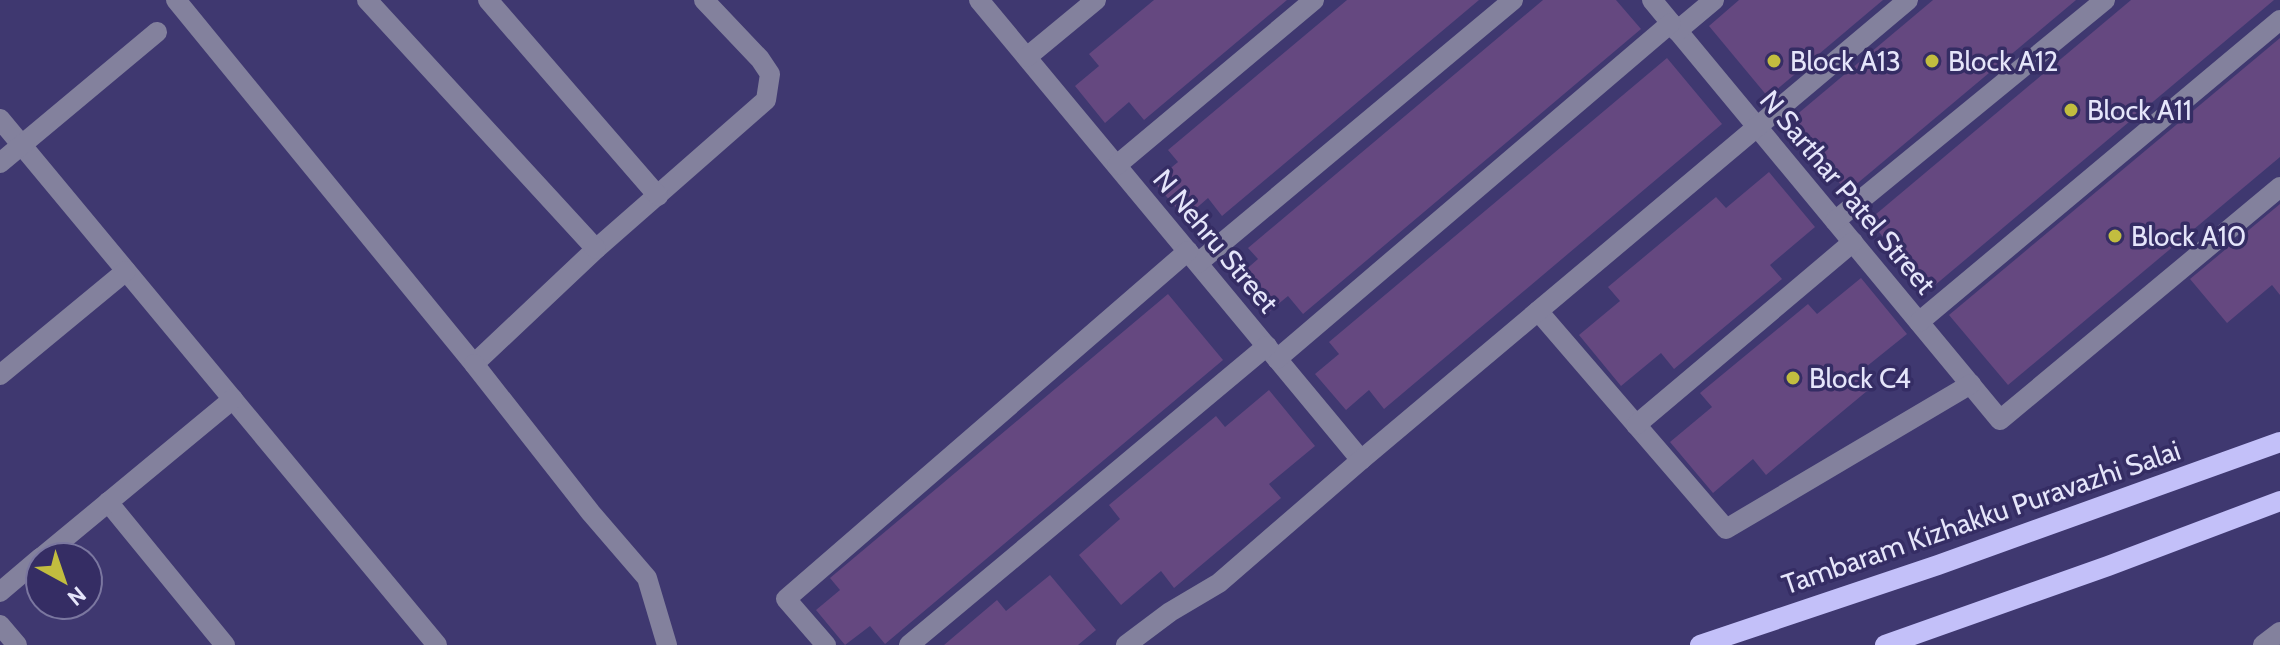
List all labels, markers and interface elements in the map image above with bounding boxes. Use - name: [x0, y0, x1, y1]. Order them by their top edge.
- place label: Block A13: [1790, 44, 1901, 78]
- place label: Block A12: [1948, 44, 2059, 78]
- marker: Block A13: [1765, 52, 1783, 70]
- marker: Block A12: [1923, 52, 1941, 70]
- street label: N Sarthar Patel Street: [1753, 83, 1943, 301]
- place label: Block A11: [2087, 93, 2192, 127]
- marker: Block A11: [2062, 101, 2080, 119]
- street label: N Nehru Street: [1146, 162, 1286, 320]
- place label: Block A10: [2131, 219, 2246, 253]
- marker: Block A10: [2106, 227, 2124, 245]
- place label: Block C4: [1809, 361, 1911, 395]
- marker: Block C4: [1784, 369, 1802, 387]
- street label: Tambaram Kizhakku Puravazhi Salai: [1777, 433, 2185, 601]
- north arrow: [24, 541, 104, 621]
- text: N: [62, 581, 91, 611]

